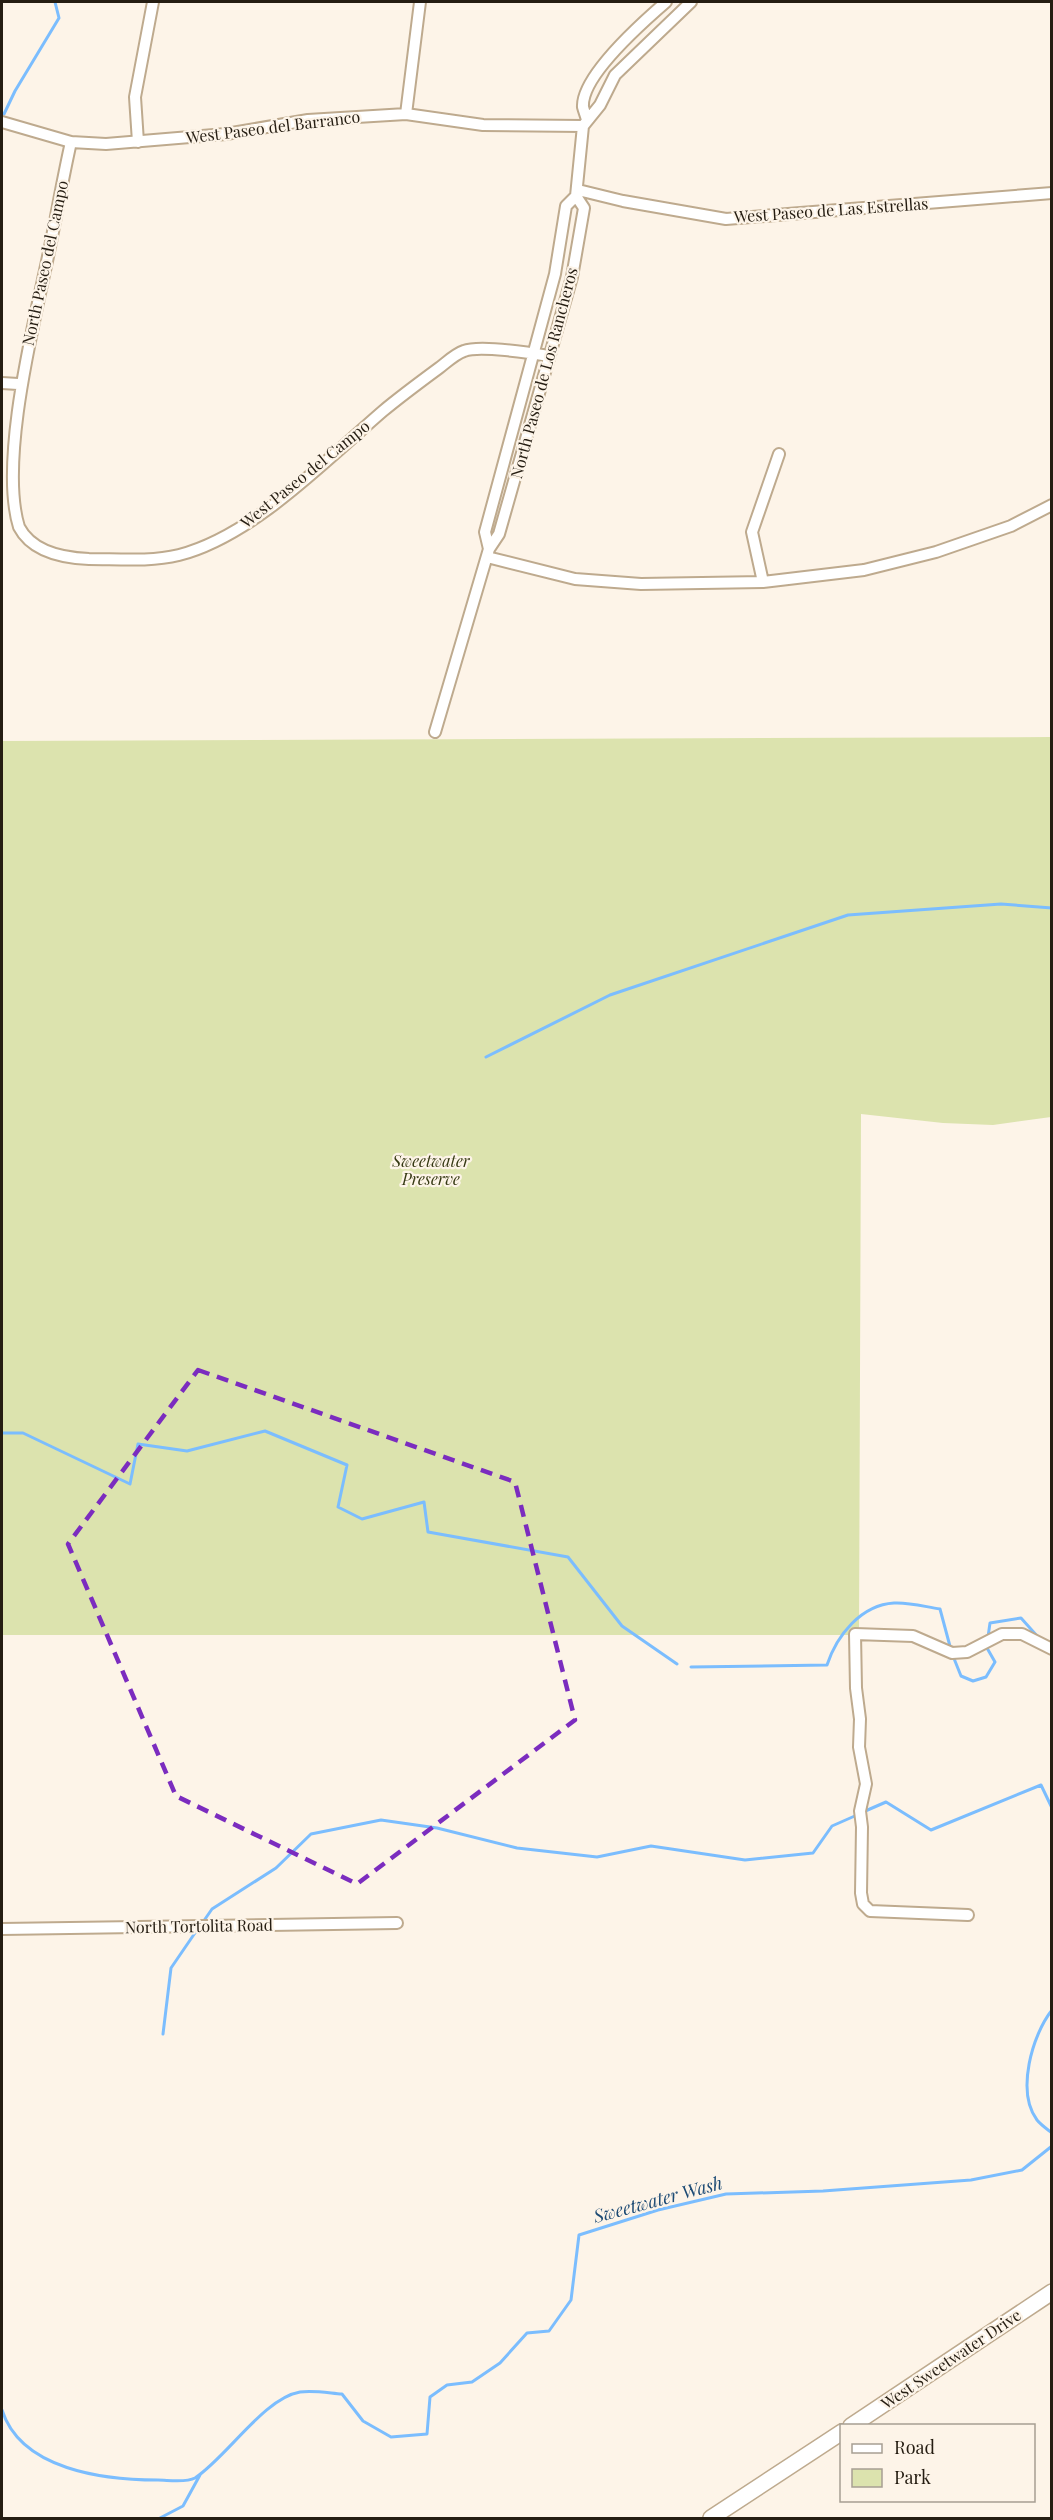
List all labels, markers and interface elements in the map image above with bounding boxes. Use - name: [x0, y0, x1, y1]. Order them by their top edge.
- street label: West Paseo del Barranco: [184, 105, 361, 148]
- street label: North Paseo del Campo: [17, 178, 72, 347]
- street label: West Paseo de Las Estrellas: [732, 192, 929, 227]
- street label: North Paseo de Los Rancheros: [505, 265, 582, 481]
- street label: West Paseo del Campo: [235, 415, 374, 533]
- park label: Sweetwater Preserve: [391, 1150, 471, 1189]
- street label: North Tortolita Road: [125, 1914, 273, 1937]
- water label: Sweetwater Wash: [590, 2170, 725, 2228]
- street label: West Sweetwater Drive: [876, 2304, 1025, 2414]
- legend: [840, 2424, 1035, 2502]
- text: Road: [894, 2435, 935, 2459]
- text: Park: [894, 2465, 931, 2489]

